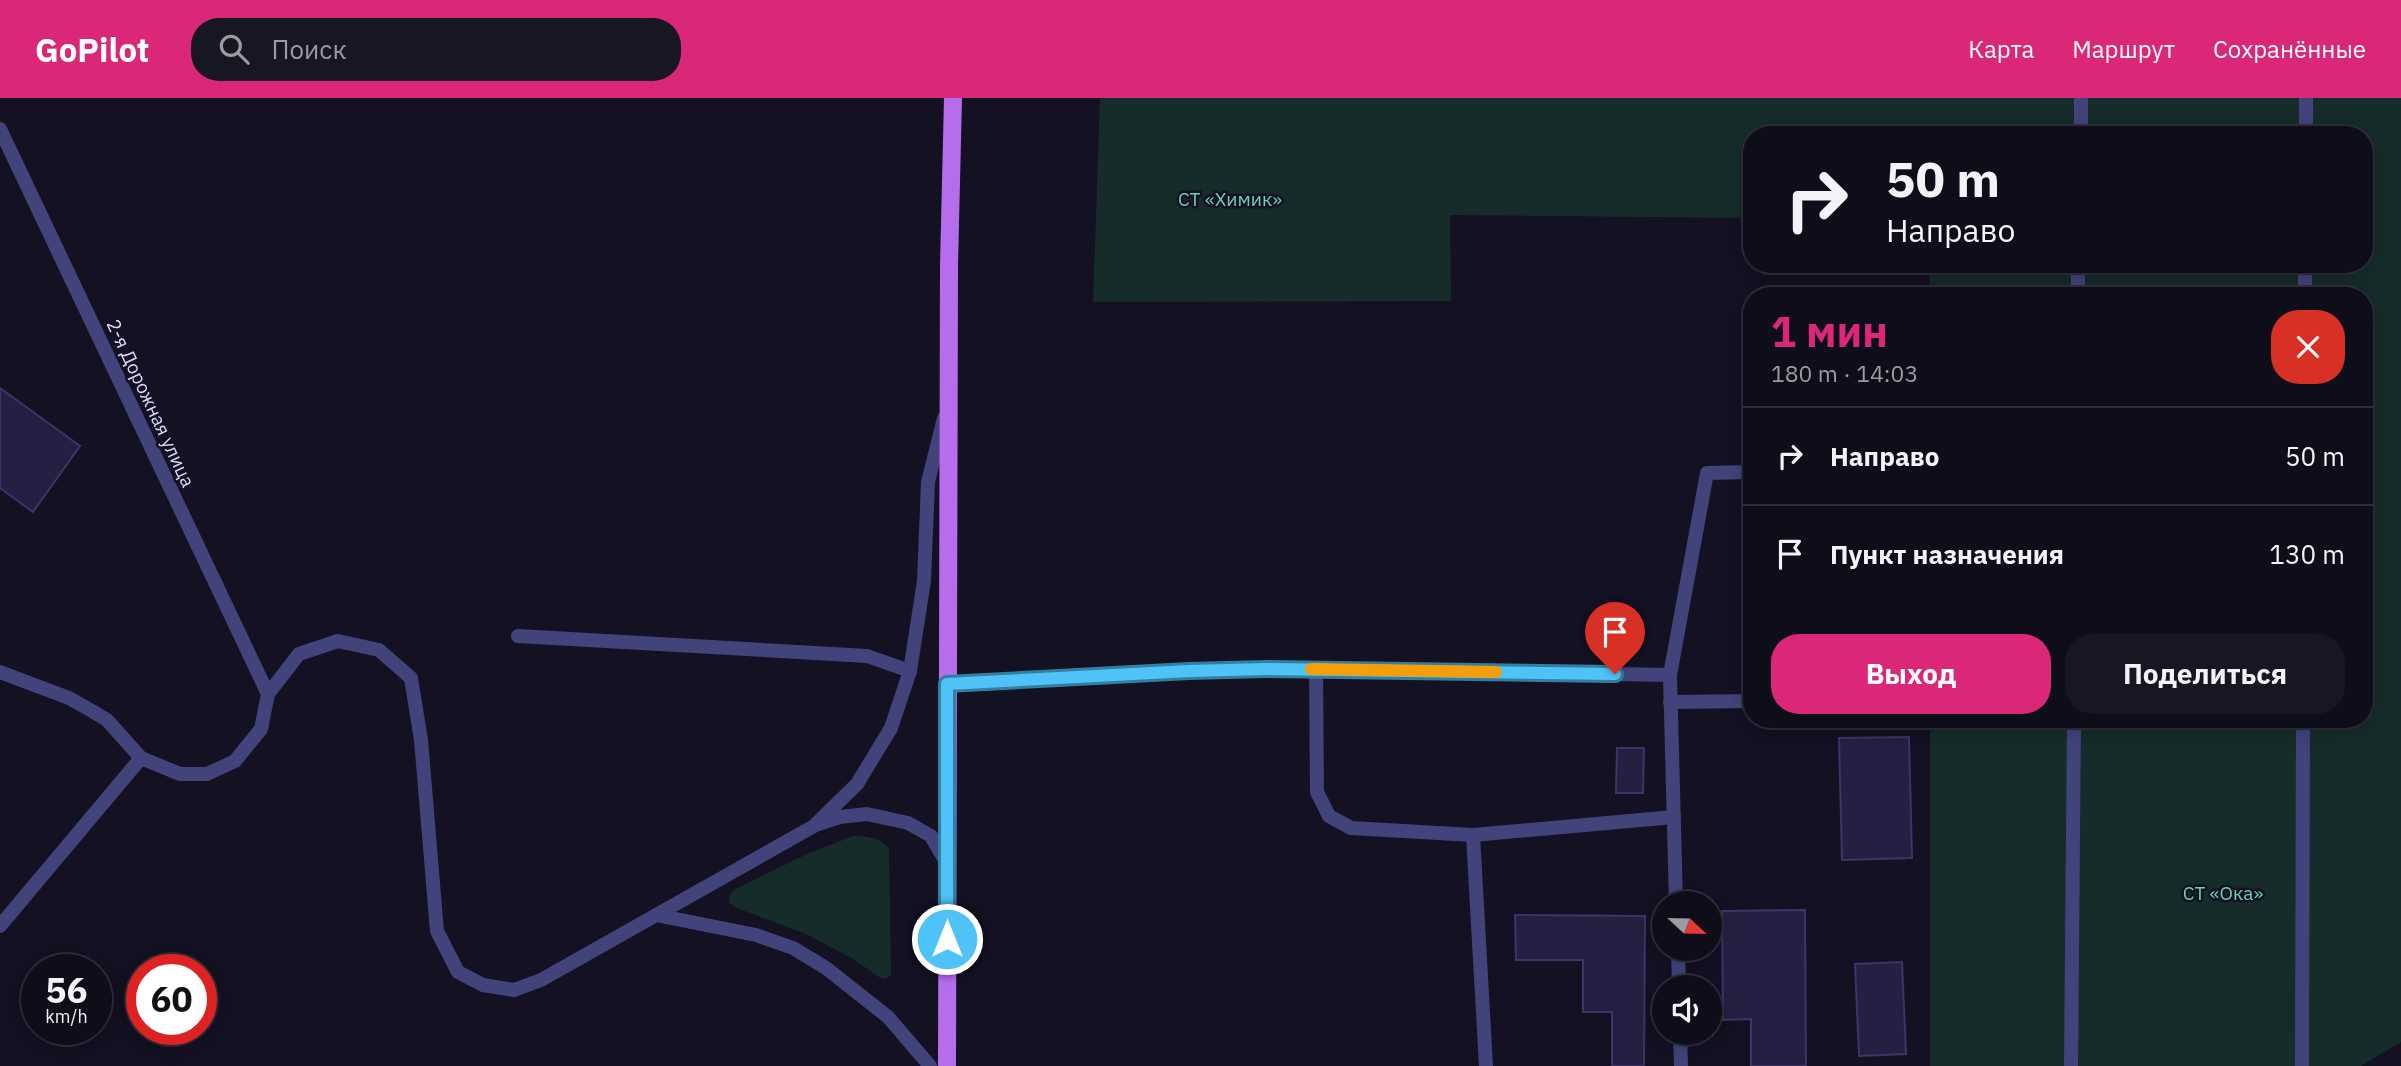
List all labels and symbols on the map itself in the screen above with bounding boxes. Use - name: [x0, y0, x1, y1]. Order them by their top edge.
- park label: СТ «Химик»: [1178, 187, 1282, 211]
- street label: 2-я Дорожная улица: [102, 315, 200, 491]
- pin: [1585, 602, 1645, 674]
- park label: СТ «Ока»: [2183, 881, 2263, 905]
- north arrow: [1652, 891, 1722, 961]
- position arrow: [910, 902, 984, 976]
- speed limit sign: 60: [126, 954, 217, 1045]

